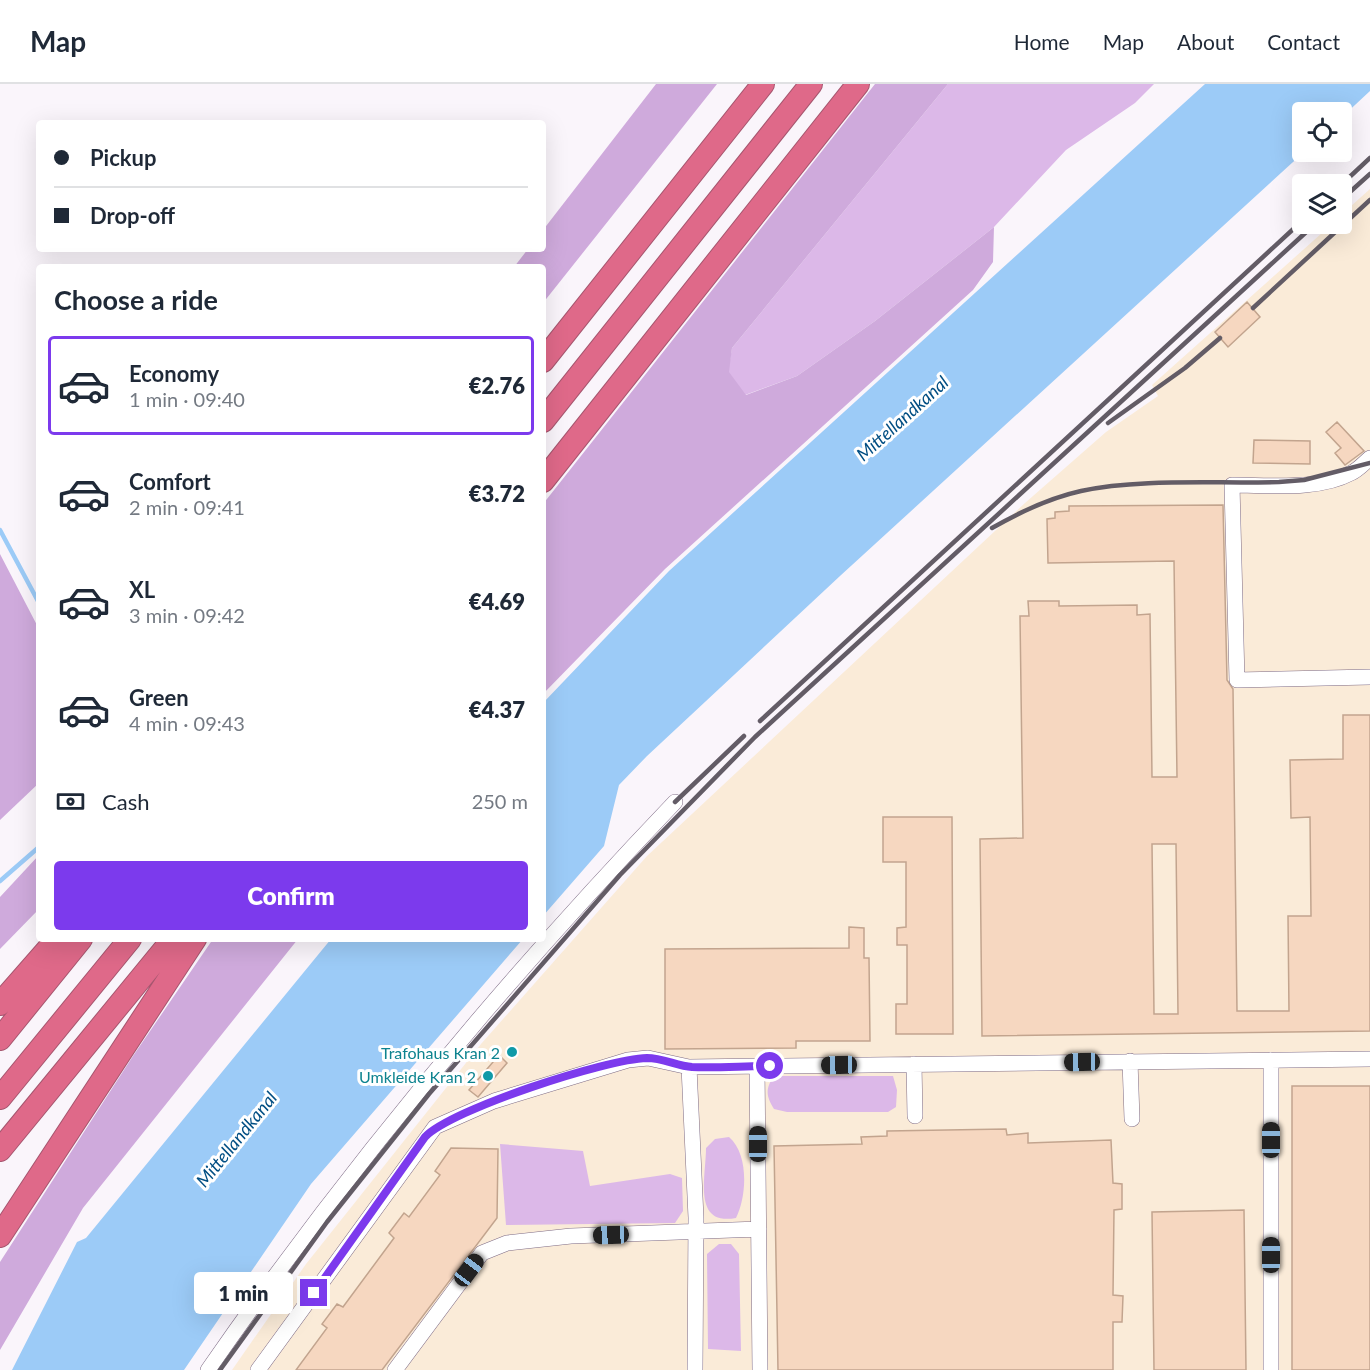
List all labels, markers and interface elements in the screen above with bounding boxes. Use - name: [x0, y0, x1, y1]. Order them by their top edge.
- text: Map: [30, 24, 86, 58]
- text: Home: [1014, 29, 1070, 54]
- text: Map: [1103, 29, 1144, 54]
- text: About: [1177, 29, 1234, 54]
- text: Contact: [1267, 29, 1340, 54]
- map controls: [1292, 102, 1352, 234]
- button: locate: [1292, 102, 1352, 162]
- text: Pickup: [90, 144, 156, 171]
- button: layers: [1292, 174, 1352, 234]
- text: Drop-off: [90, 202, 175, 229]
- text: Choose a ride: [54, 283, 218, 316]
- icon: car: [57, 359, 111, 413]
- text: Economy: [129, 360, 219, 387]
- water label: Mittellandkanal: [851, 371, 953, 465]
- text: €2.76: [469, 372, 525, 399]
- text: 1 min · 09:40: [129, 387, 245, 411]
- icon: car: [57, 467, 111, 521]
- text: Comfort: [129, 468, 211, 495]
- text: €3.72: [469, 480, 525, 507]
- text: 2 min · 09:41: [129, 495, 245, 519]
- icon: car: [57, 575, 111, 629]
- text: XL: [129, 576, 155, 603]
- text: €4.69: [469, 588, 525, 615]
- text: 3 min · 09:42: [129, 603, 245, 627]
- icon: car: [57, 683, 111, 737]
- text: Green: [129, 684, 189, 711]
- text: €4.37: [469, 696, 525, 723]
- text: 4 min · 09:43: [129, 711, 245, 735]
- icon: cash: [54, 785, 87, 818]
- text: Cash: [102, 788, 149, 815]
- text: 250 m: [472, 789, 528, 813]
- button: Confirm: [54, 861, 528, 930]
- place label: Trafohaus Kran 2: [381, 1043, 500, 1062]
- marker: Trafohaus Kran 2: [505, 1045, 519, 1059]
- route start: [756, 1052, 783, 1079]
- car: [1064, 1053, 1100, 1071]
- car: [821, 1056, 857, 1074]
- place label: Umkleide Kran 2: [359, 1067, 476, 1086]
- marker: Umkleide Kran 2: [481, 1069, 495, 1083]
- water label: Mittellandkanal: [191, 1087, 281, 1191]
- car: [1262, 1122, 1280, 1158]
- car: [749, 1126, 767, 1162]
- car: [593, 1225, 629, 1245]
- car: [1262, 1237, 1280, 1273]
- car: [451, 1250, 487, 1290]
- callout: 1 min: [194, 1272, 293, 1314]
- route end: [300, 1279, 327, 1306]
- text: 1 min: [219, 1281, 268, 1305]

